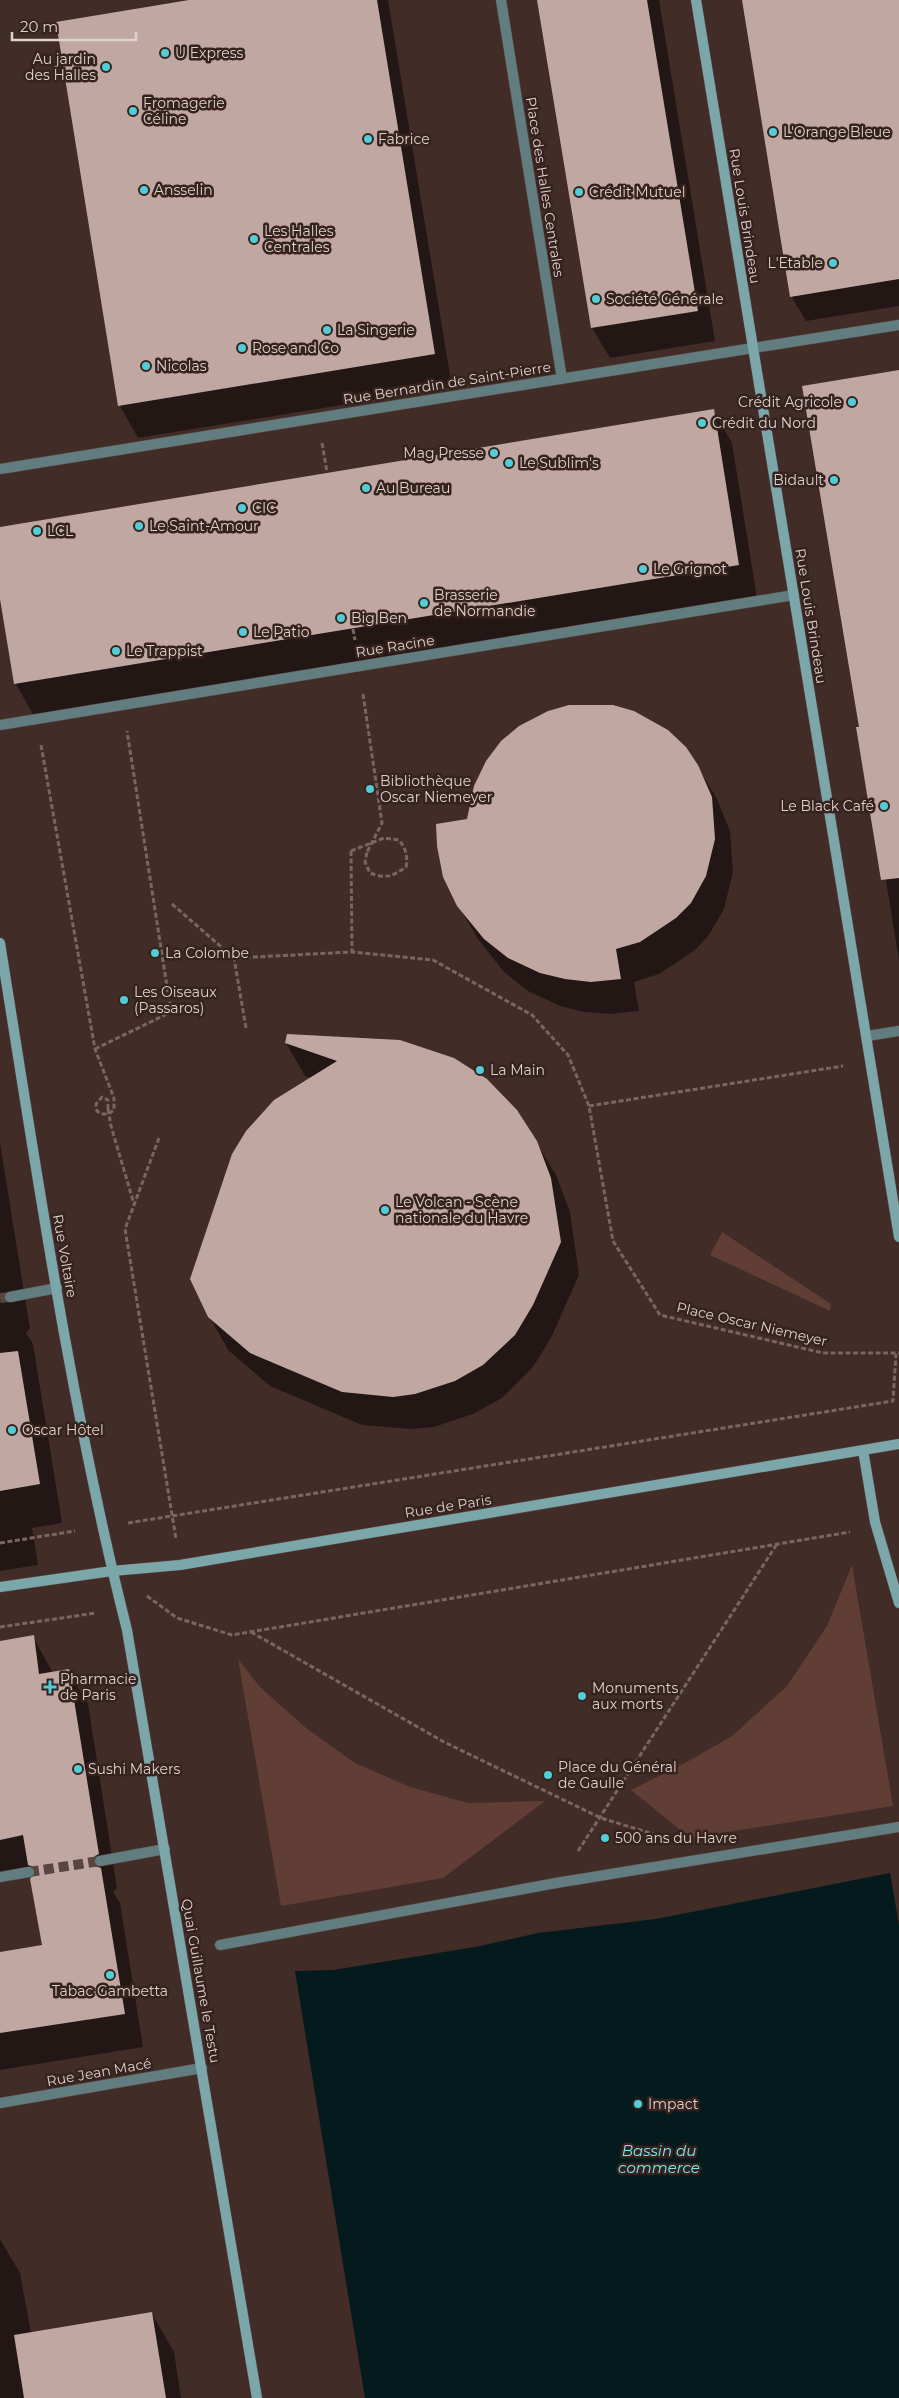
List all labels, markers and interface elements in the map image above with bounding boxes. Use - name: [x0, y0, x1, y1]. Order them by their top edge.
- scale bar: [12, 10, 136, 42]
- text: 20 m: [20, 17, 58, 36]
- place label: U Express: [175, 44, 244, 62]
- marker: U Express: [159, 47, 171, 59]
- place label: Au jardin des Halles: [25, 50, 96, 84]
- marker: Au jardin des Halles: [100, 61, 112, 73]
- place label: Fromagerie Céline: [143, 94, 225, 128]
- street label: Place des Halles Centrales: [522, 96, 568, 279]
- marker: Fromagerie Céline: [127, 105, 139, 117]
- place label: L'Orange Bleue: [783, 123, 891, 141]
- marker: L'Orange Bleue: [767, 126, 779, 138]
- place label: Fabrice: [378, 130, 430, 148]
- marker: Fabrice: [362, 133, 374, 145]
- street label: Rue Louis Brindeau: [725, 147, 765, 285]
- place label: Ansselin: [154, 181, 213, 199]
- place label: Crédit Mutuel: [589, 183, 685, 201]
- marker: Ansselin: [138, 184, 150, 196]
- marker: Crédit Mutuel: [573, 186, 585, 198]
- place label: Les Halles Centrales: [264, 222, 334, 256]
- marker: Les Halles Centrales: [248, 233, 260, 245]
- place label: L'Etable: [767, 254, 823, 272]
- marker: L'Etable: [827, 257, 839, 269]
- place label: Société Générale: [606, 290, 724, 308]
- marker: Société Générale: [590, 293, 602, 305]
- place label: La Singerie: [337, 321, 415, 339]
- marker: La Singerie: [321, 324, 333, 336]
- place label: Rose and Co: [252, 339, 339, 357]
- marker: Rose and Co: [236, 342, 248, 354]
- place label: Nicolas: [156, 357, 207, 375]
- street label: Rue Bernardin de Saint-Pierre: [342, 358, 552, 408]
- marker: Nicolas: [140, 360, 152, 372]
- place label: Crédit Agricole: [738, 393, 842, 411]
- marker: Crédit Agricole: [846, 396, 858, 408]
- place label: Crédit du Nord: [712, 414, 816, 432]
- marker: Crédit du Nord: [696, 417, 708, 429]
- place label: Mag Presse: [403, 444, 484, 462]
- marker: Mag Presse: [488, 447, 500, 459]
- place label: Le Sublim's: [519, 454, 599, 472]
- marker: Le Sublim's: [503, 457, 515, 469]
- place label: Bidault: [773, 471, 824, 489]
- marker: Bidault: [828, 474, 840, 486]
- place label: Au Bureau: [376, 479, 450, 497]
- marker: Au Bureau: [360, 482, 372, 494]
- place label: CIC: [252, 499, 276, 517]
- marker: CIC: [236, 502, 248, 514]
- place label: Le Saint-Amour: [149, 517, 259, 535]
- marker: Le Saint-Amour: [133, 520, 145, 532]
- place label: LCL: [47, 522, 74, 540]
- marker: LCL: [31, 525, 43, 537]
- street label: Rue Louis Brindeau: [791, 547, 831, 685]
- place label: Le Grignot: [653, 560, 727, 578]
- marker: Le Grignot: [637, 563, 649, 575]
- place label: Brasserie de Normandie: [434, 586, 536, 620]
- marker: Brasserie de Normandie: [418, 597, 430, 609]
- place label: Big Ben: [351, 609, 407, 627]
- marker: Big Ben: [335, 612, 347, 624]
- place label: Le Patio: [253, 623, 310, 641]
- marker: Le Patio: [237, 626, 249, 638]
- street label: Rue Racine: [354, 631, 436, 661]
- place label: Le Trappist: [126, 642, 203, 660]
- marker: Le Trappist: [110, 645, 122, 657]
- place label: Bibliothèque Oscar Niemeyer: [380, 772, 493, 806]
- marker: Bibliothèque Oscar Niemeyer: [364, 783, 376, 795]
- place label: Le Black Café: [780, 797, 874, 815]
- marker: Le Black Café: [878, 800, 890, 812]
- place label: La Colombe: [165, 944, 249, 962]
- marker: La Colombe: [149, 947, 161, 959]
- place label: Les Oiseaux (Passaros): [134, 983, 217, 1017]
- marker: Les Oiseaux (Passaros): [118, 994, 130, 1006]
- place label: La Main: [490, 1061, 545, 1079]
- marker: La Main: [474, 1064, 486, 1076]
- place label: Le Volcan - Scène nationale du Havre: [395, 1193, 528, 1227]
- marker: Le Volcan - Scène nationale du Havre: [379, 1204, 391, 1216]
- street label: Rue Voltaire: [49, 1213, 81, 1299]
- street label: Place Oscar Niemeyer: [675, 1298, 830, 1350]
- place label: Oscar Hôtel: [22, 1421, 104, 1439]
- marker: Oscar Hôtel: [6, 1424, 18, 1436]
- street label: Rue de Paris: [403, 1490, 493, 1522]
- place label: Pharmacie de Paris: [60, 1670, 136, 1704]
- place label: Monuments aux morts: [592, 1679, 678, 1713]
- marker: Pharmacie de Paris: [44, 1681, 56, 1693]
- marker: Monuments aux morts: [576, 1690, 588, 1702]
- place label: Place du Général de Gaulle: [558, 1758, 677, 1792]
- place label: Sushi Makers: [88, 1760, 180, 1778]
- marker: Sushi Makers: [72, 1763, 84, 1775]
- marker: Place du Général de Gaulle: [542, 1769, 554, 1781]
- place label: 500 ans du Havre: [615, 1829, 737, 1847]
- marker: 500 ans du Havre: [599, 1832, 611, 1844]
- street label: Quai Guillaume le Testu: [178, 1897, 224, 2065]
- marker: Tabac Gambetta: [104, 1969, 116, 1981]
- place label: Tabac Gambetta: [52, 1982, 168, 2000]
- street label: Rue Jean Macé: [45, 2054, 153, 2090]
- place label: Impact: [648, 2095, 699, 2113]
- marker: Impact: [632, 2098, 644, 2110]
- water label: Bassin du commerce: [618, 2141, 700, 2177]

